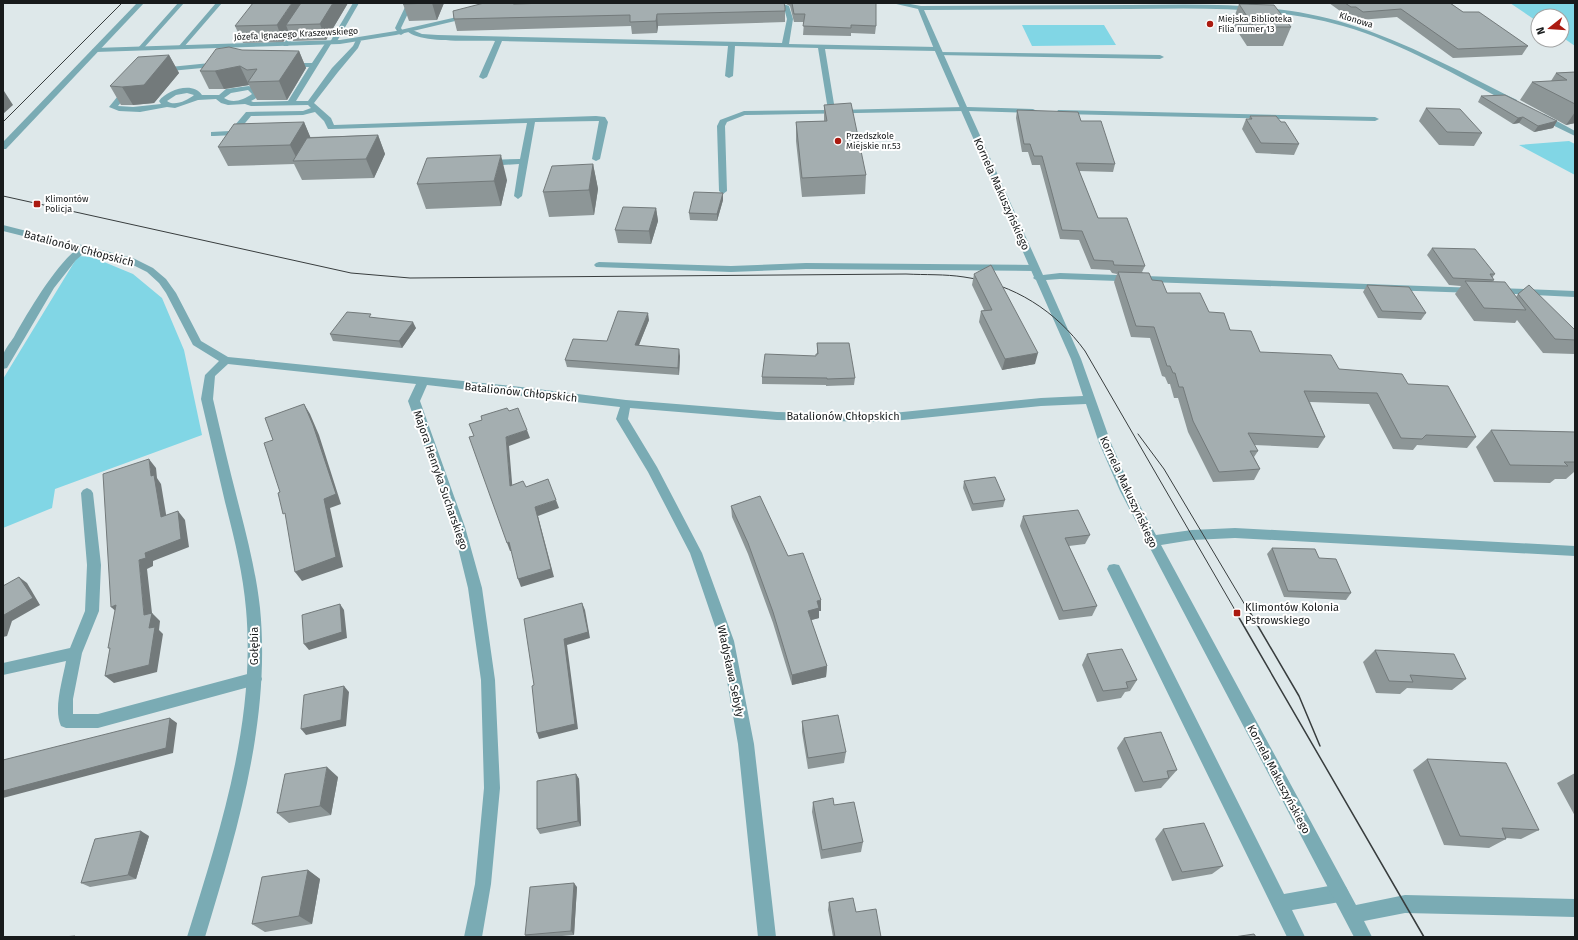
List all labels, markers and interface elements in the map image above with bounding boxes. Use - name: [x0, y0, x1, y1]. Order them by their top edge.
- north arrow: [1530, 8, 1570, 48]
- street label: Klonowa: [1338, 10, 1374, 30]
- place label: Miejska Biblioteka Filia numer 13: [1218, 14, 1292, 34]
- marker: Miejska Biblioteka Filia numer 13: [1205, 19, 1215, 29]
- text: N: [1534, 25, 1548, 36]
- street label: Józefa Ignacego Kraszewskiego: [234, 26, 358, 42]
- place label: Przedszkole Miejskie nr.53: [846, 131, 901, 151]
- marker: Przedszkole Miejskie nr.53: [833, 136, 843, 146]
- street label: Kornela Makuszyńskiego: [971, 136, 1032, 252]
- place label: Klimontów Policja: [45, 194, 89, 214]
- marker: Klimontów Policja: [32, 199, 42, 209]
- street label: Batalionów Chłopskich: [23, 228, 135, 269]
- street label: Batalionów Chłopskich: [464, 380, 578, 405]
- street label: Majora Henryka Sucharskiego: [411, 409, 471, 552]
- street label: Batalionów Chłopskich: [786, 410, 900, 423]
- street label: Kornela Makuszyńskiego: [1097, 434, 1160, 550]
- place label: Klimontów Kolonia Pstrowskiego: [1245, 601, 1339, 627]
- marker: Klimontów Kolonia Pstrowskiego: [1232, 608, 1242, 618]
- street label: Władysława Sebyły: [714, 624, 747, 719]
- street label: Gołębia: [248, 627, 261, 665]
- street label: Kornela Makuszyńskiego: [1244, 722, 1313, 836]

